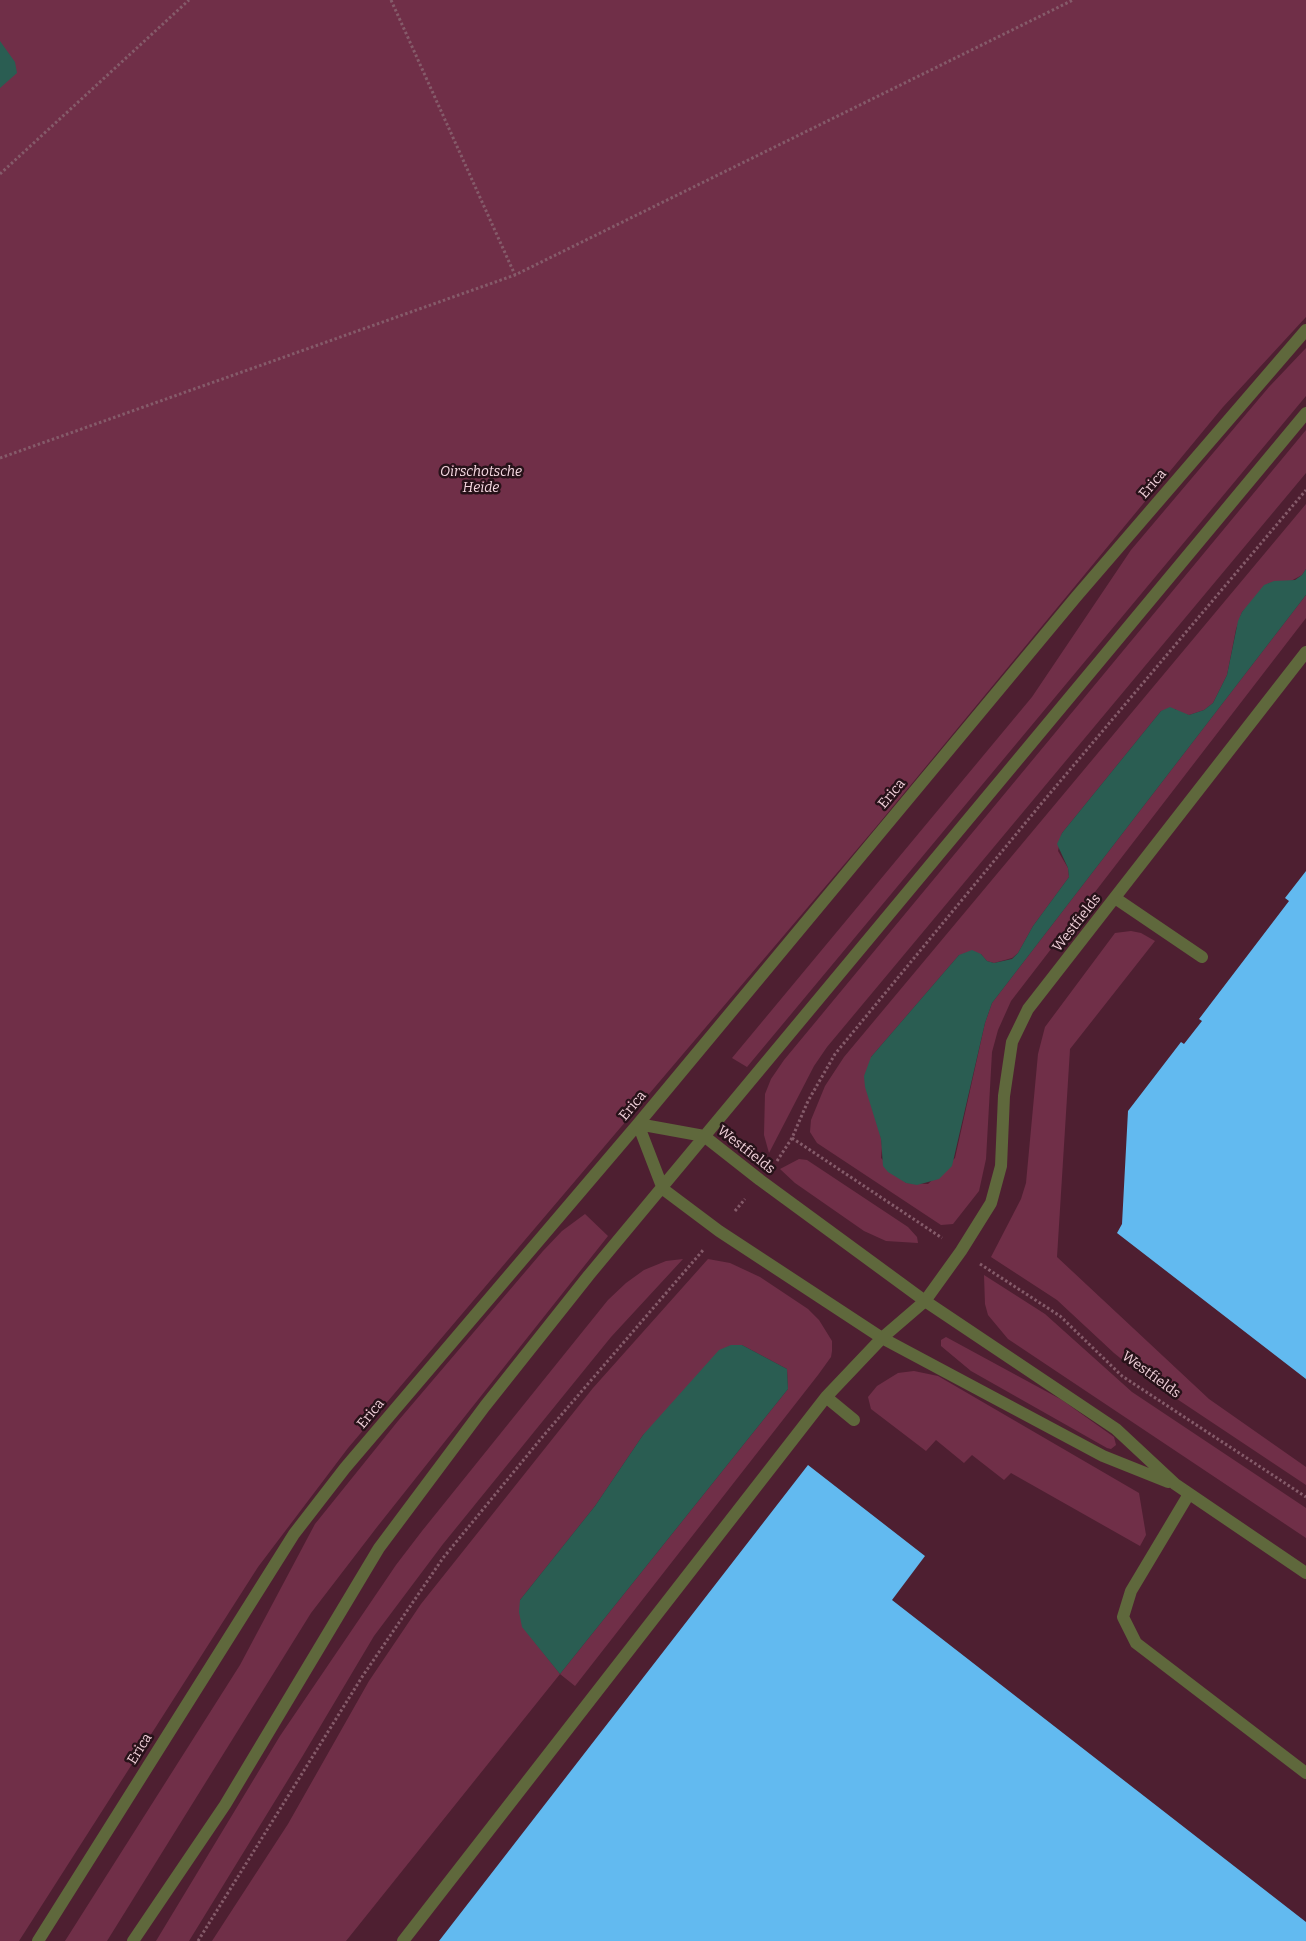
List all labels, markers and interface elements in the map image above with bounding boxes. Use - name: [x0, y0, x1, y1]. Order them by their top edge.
- park label: Oirschotsche Heide: [440, 464, 522, 497]
- street label: Erica: [1136, 466, 1170, 502]
- street label: Erica: [875, 776, 909, 812]
- street label: Westfields: [1049, 891, 1105, 955]
- street label: Erica: [616, 1088, 650, 1124]
- street label: Westfields: [714, 1122, 778, 1178]
- street label: Westfields: [1118, 1348, 1184, 1402]
- street label: Erica: [354, 1396, 388, 1432]
- street label: Erica: [124, 1730, 156, 1768]

